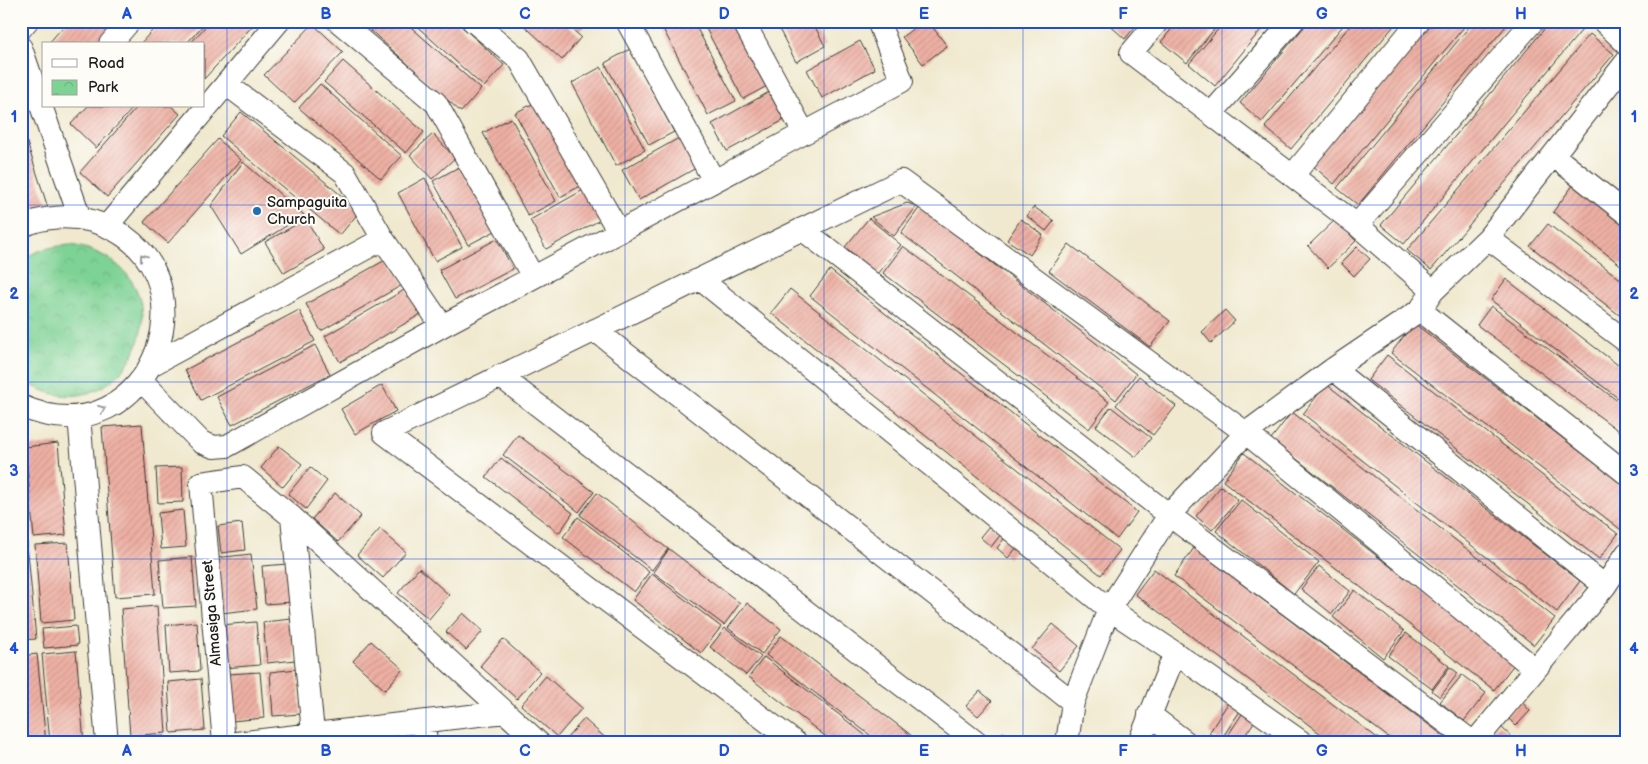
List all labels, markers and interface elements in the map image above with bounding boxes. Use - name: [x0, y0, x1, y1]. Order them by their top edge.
- text: A: [121, 5, 132, 24]
- text: B: [320, 5, 332, 24]
- text: C: [519, 5, 531, 24]
- text: D: [718, 5, 730, 24]
- text: E: [919, 5, 929, 24]
- text: F: [1118, 5, 1128, 24]
- text: G: [1316, 5, 1328, 24]
- text: H: [1515, 5, 1527, 24]
- legend: [42, 42, 205, 108]
- text: Road: [88, 54, 124, 73]
- text: Park: [88, 78, 119, 97]
- text: 1: [11, 108, 17, 127]
- text: 1: [1631, 108, 1637, 127]
- place label: Sampaguita Church: [267, 193, 347, 229]
- marker: Sampaguita Church: [251, 205, 263, 217]
- one-way arrow: [140, 253, 149, 263]
- text: 2: [9, 285, 19, 304]
- text: 2: [1629, 285, 1639, 304]
- one-way arrow: [97, 405, 106, 415]
- text: 3: [9, 462, 19, 481]
- text: 3: [1629, 462, 1639, 481]
- street label: Almasiga Street: [198, 559, 226, 667]
- text: 4: [9, 640, 19, 659]
- text: 4: [1629, 640, 1639, 659]
- text: A: [121, 742, 132, 761]
- text: B: [320, 742, 332, 761]
- text: C: [519, 742, 531, 761]
- text: D: [718, 742, 730, 761]
- text: E: [919, 742, 929, 761]
- text: F: [1118, 742, 1128, 761]
- text: G: [1316, 742, 1328, 761]
- text: H: [1515, 742, 1527, 761]

